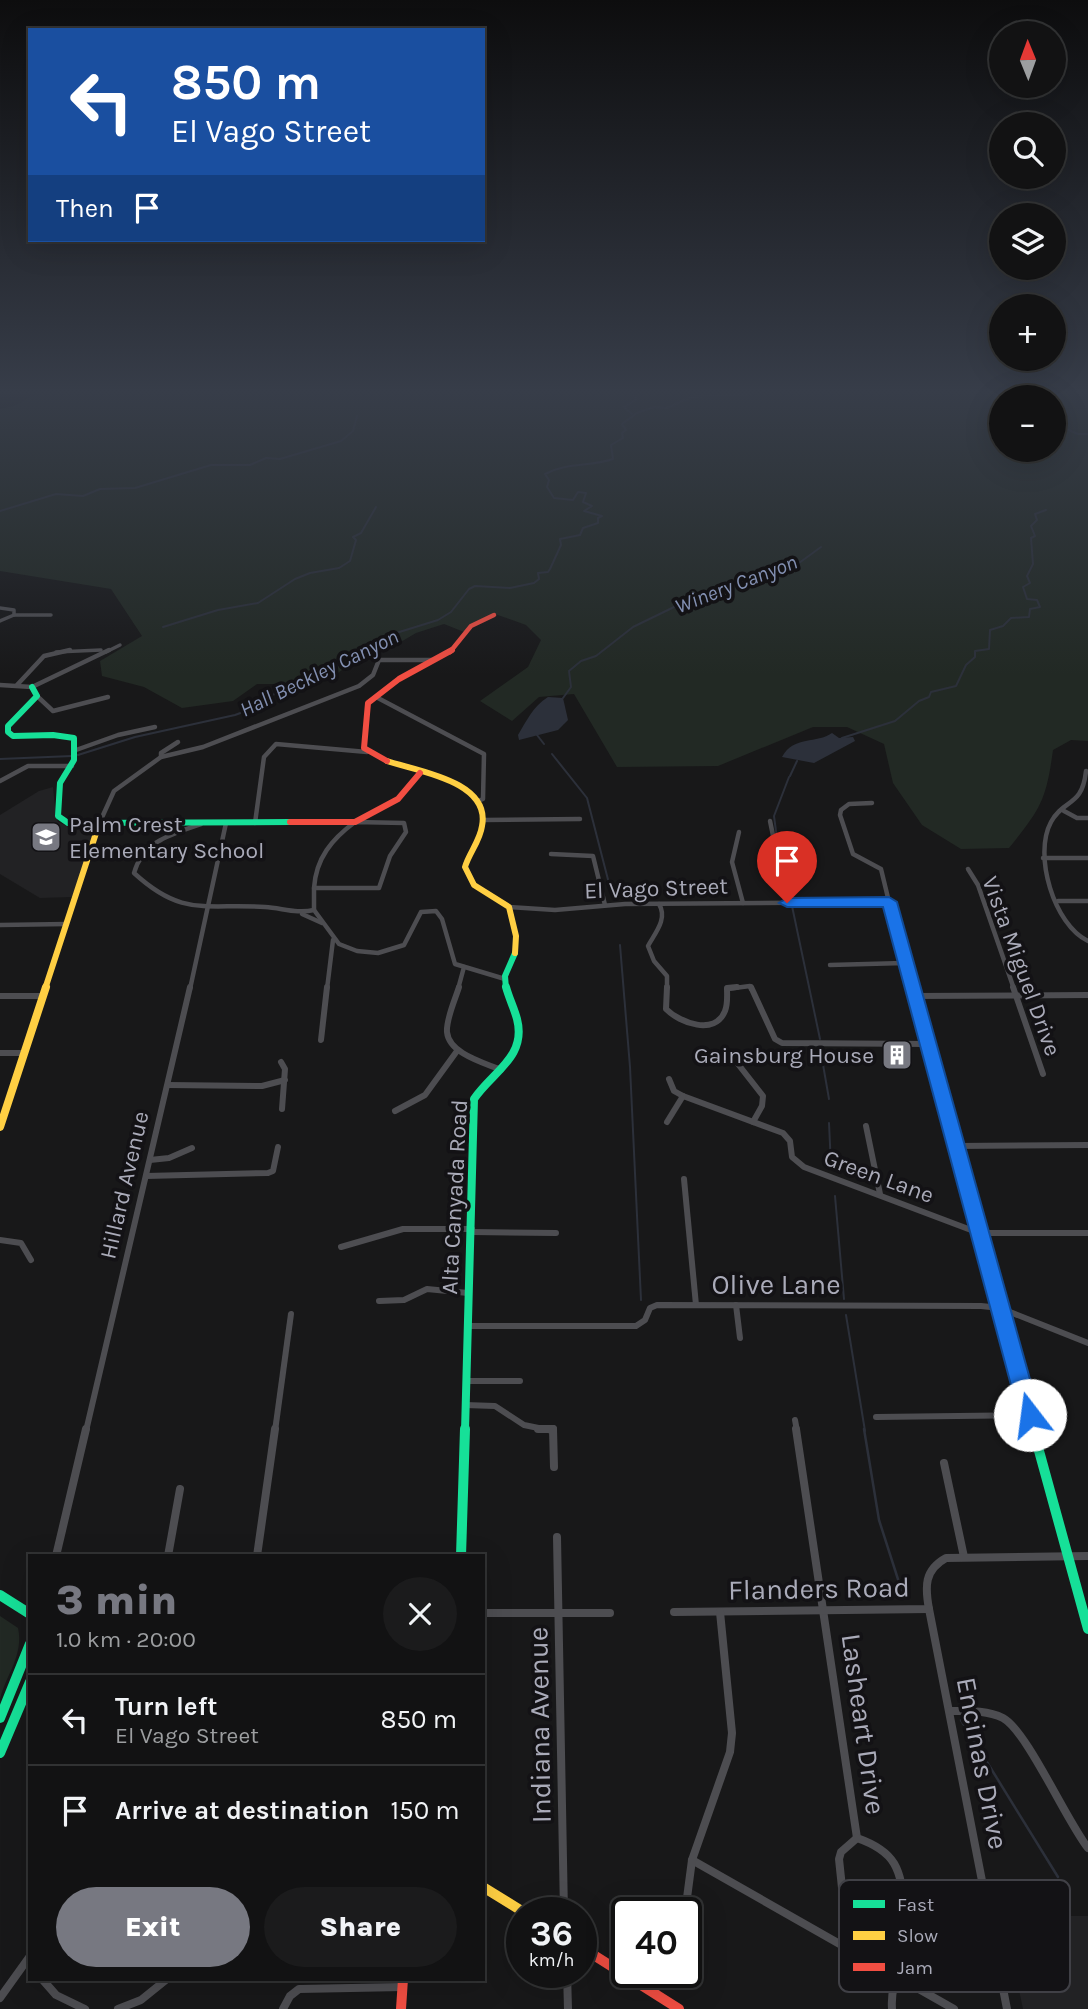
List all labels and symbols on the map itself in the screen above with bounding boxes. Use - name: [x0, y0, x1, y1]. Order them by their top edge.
- north arrow: [989, 21, 1066, 98]
- water label: Winery Canyon: [671, 550, 801, 618]
- water label: Hall Beckley Canyon: [236, 624, 402, 722]
- place label: Palm Crest Elementary School: [69, 811, 264, 864]
- school or university icon: Palm Crest Elementary School: [29, 820, 63, 854]
- pin: [757, 831, 817, 903]
- street label: El Vago Street: [584, 872, 729, 905]
- street label: Vista Miguel Drive: [976, 873, 1067, 1060]
- building icon: Gainsburg House: [880, 1038, 914, 1072]
- place label: Gainsburg House: [694, 1042, 874, 1069]
- street label: Alta Canyada Road: [436, 1099, 473, 1295]
- street label: Hillard Avenue: [94, 1109, 155, 1262]
- street label: Green Lane: [820, 1144, 938, 1209]
- street label: Olive Lane: [711, 1268, 841, 1301]
- position arrow: [993, 1378, 1067, 1452]
- street label: Flanders Road: [728, 1570, 910, 1607]
- street label: Indiana Avenue: [521, 1627, 558, 1823]
- street label: Lasheart Drive: [834, 1631, 893, 1817]
- street label: Encinas Drive: [950, 1674, 1015, 1852]
- legend: [839, 1880, 1070, 1992]
- text: Fast: [897, 1894, 934, 1916]
- speed limit sign: 40: [611, 1897, 702, 1988]
- text: Slow: [897, 1925, 938, 1947]
- text: Jam: [897, 1957, 933, 1979]

